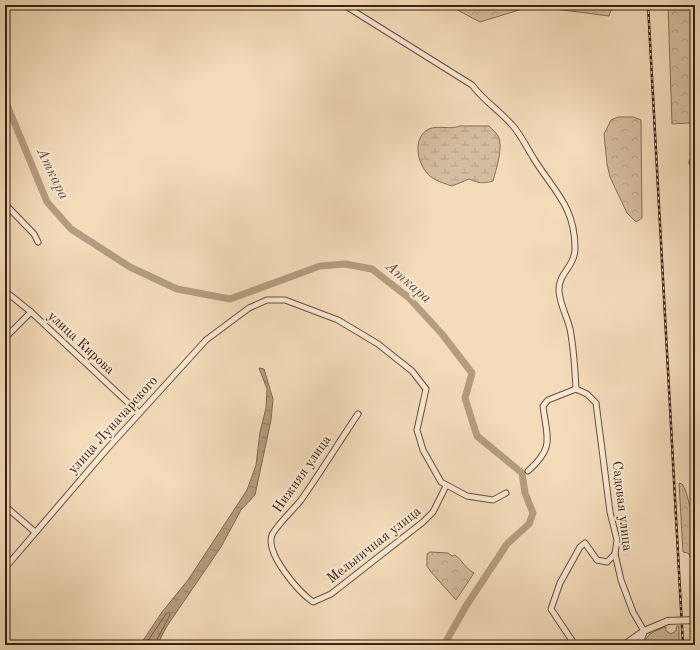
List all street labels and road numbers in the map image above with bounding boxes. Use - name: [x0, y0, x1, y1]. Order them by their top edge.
- street label: улица Кирова: [45, 309, 117, 377]
- street label: улица Луначарского: [66, 373, 160, 477]
- street label: Нижняя улица: [270, 433, 334, 515]
- street label: Садовая улица: [610, 460, 634, 552]
- street label: Мельничная улица: [324, 504, 424, 586]

